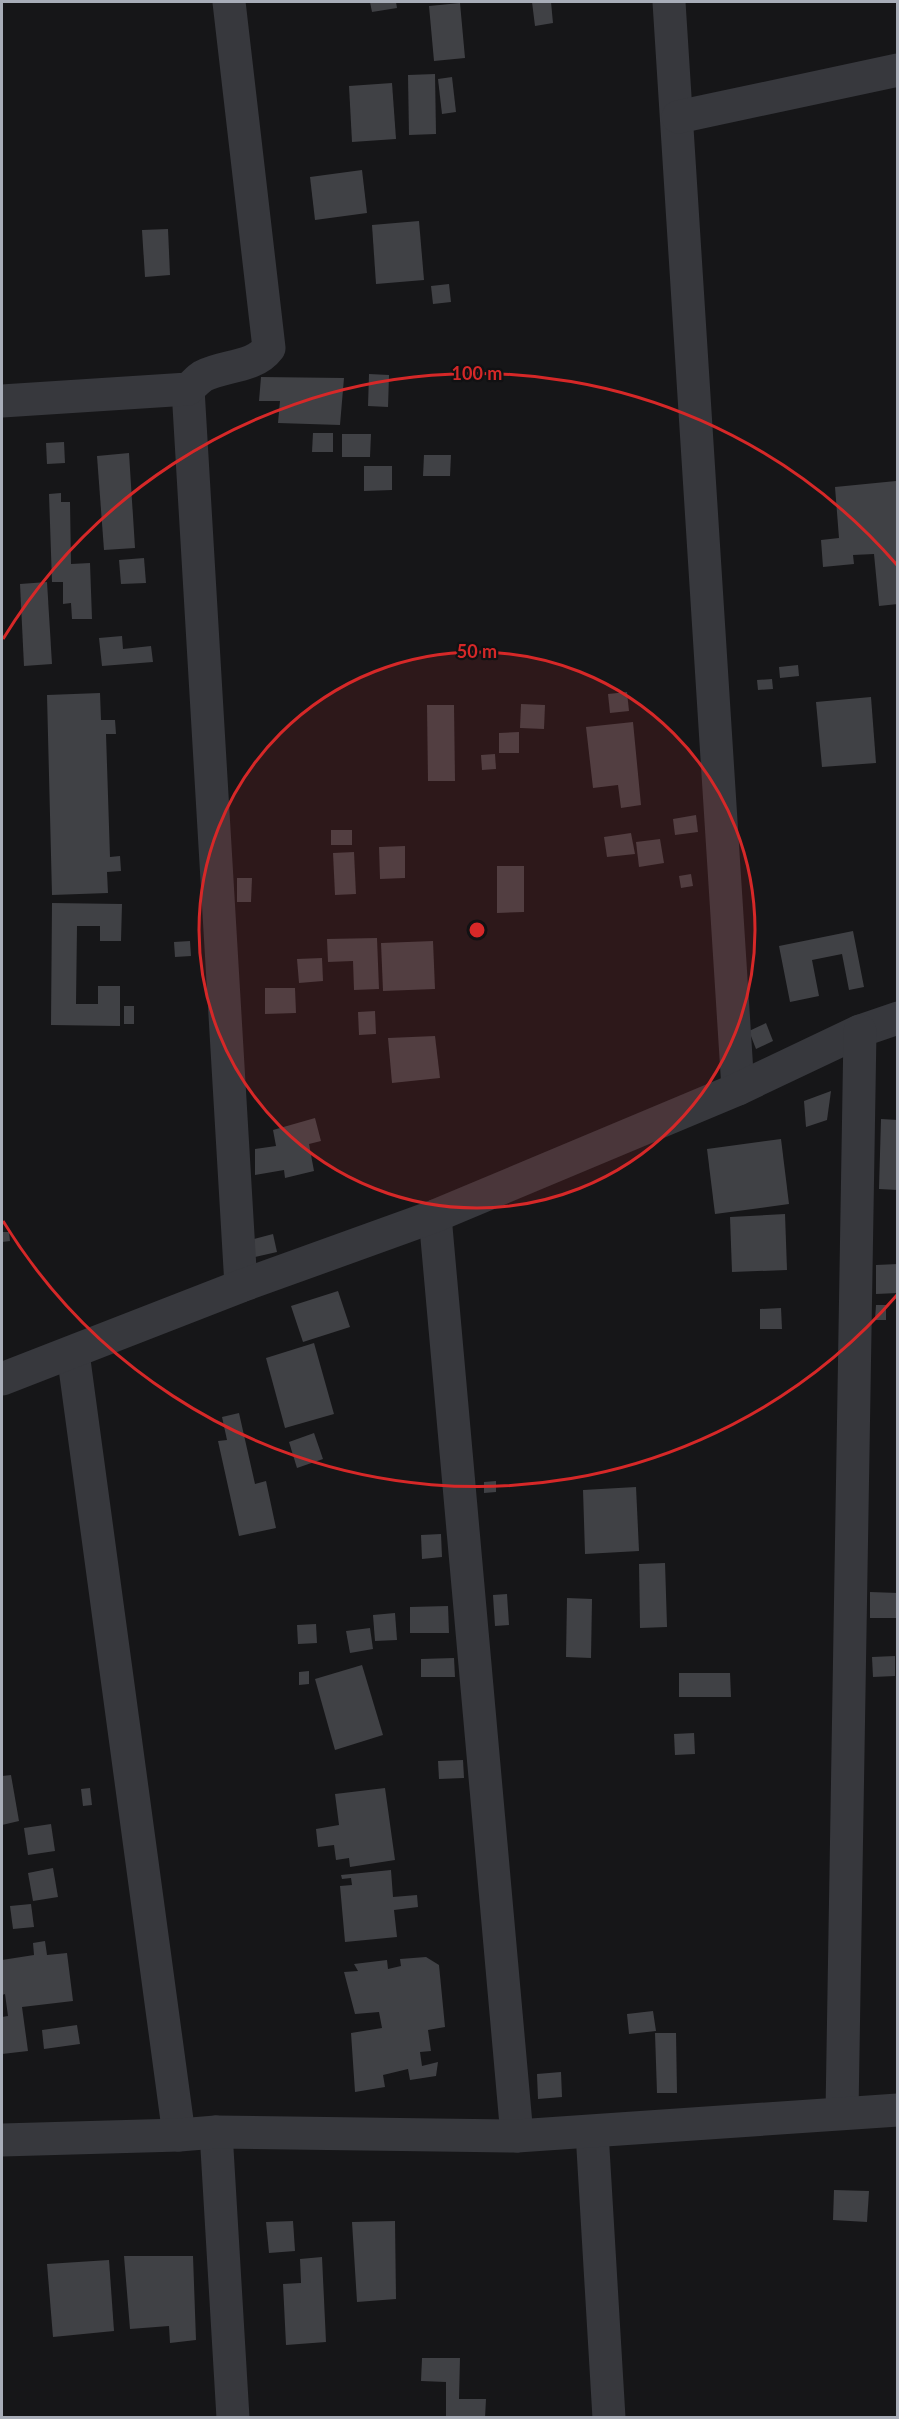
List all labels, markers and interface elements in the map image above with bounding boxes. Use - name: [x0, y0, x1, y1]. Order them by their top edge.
- text: 100 m: [452, 362, 502, 384]
- text: 50 m: [457, 640, 497, 662]
- centre of rings: [467, 920, 487, 940]

